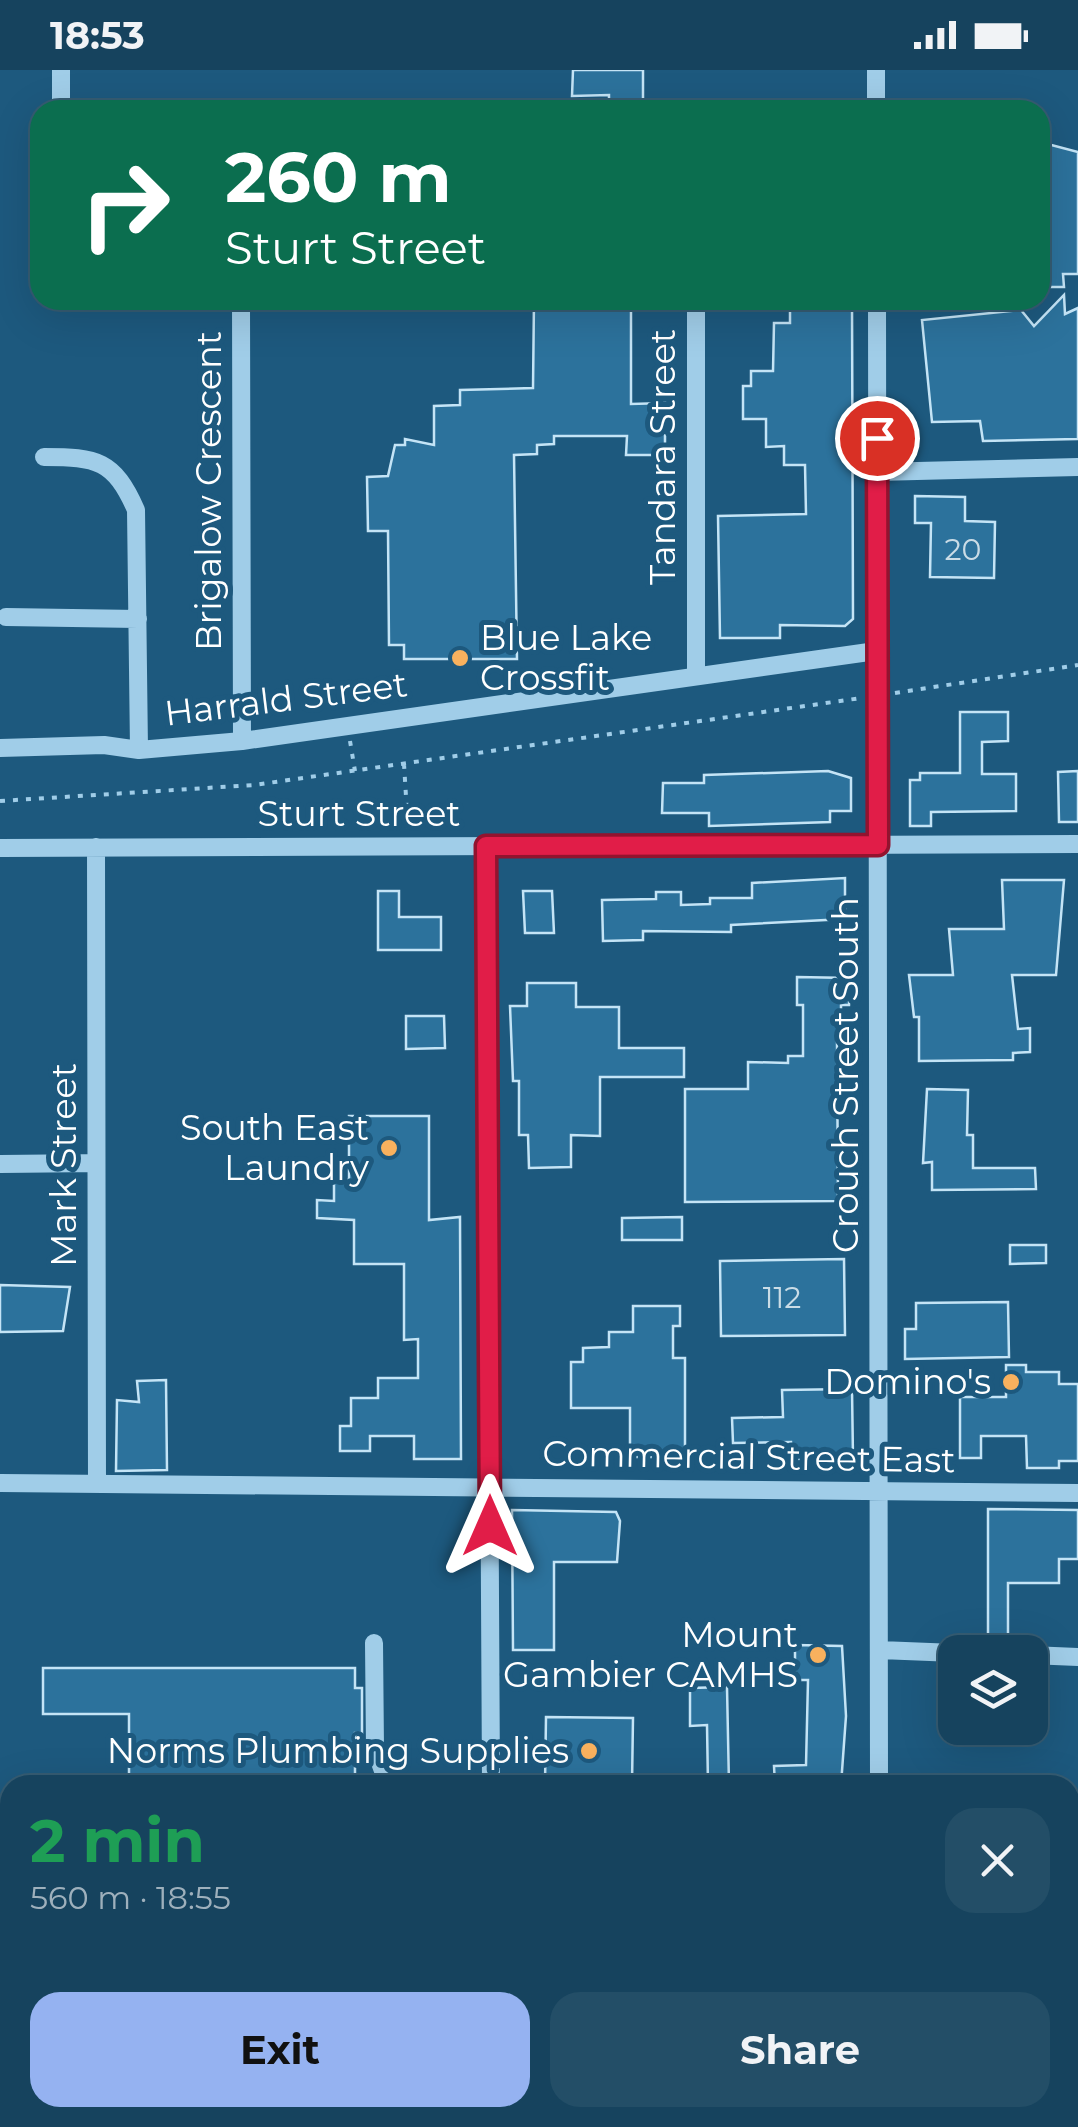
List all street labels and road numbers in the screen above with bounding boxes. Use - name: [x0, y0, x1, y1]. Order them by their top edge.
- street label: Tandara Street: [641, 329, 684, 585]
- street label: Brigalow Crescent: [187, 331, 230, 651]
- street label: Harrald Street: [162, 662, 410, 735]
- street label: Sturt Street: [257, 792, 461, 835]
- street label: Crouch Street South: [824, 897, 867, 1253]
- street label: Mark Street: [42, 1063, 85, 1267]
- street label: Commercial Street East: [542, 1431, 956, 1482]

